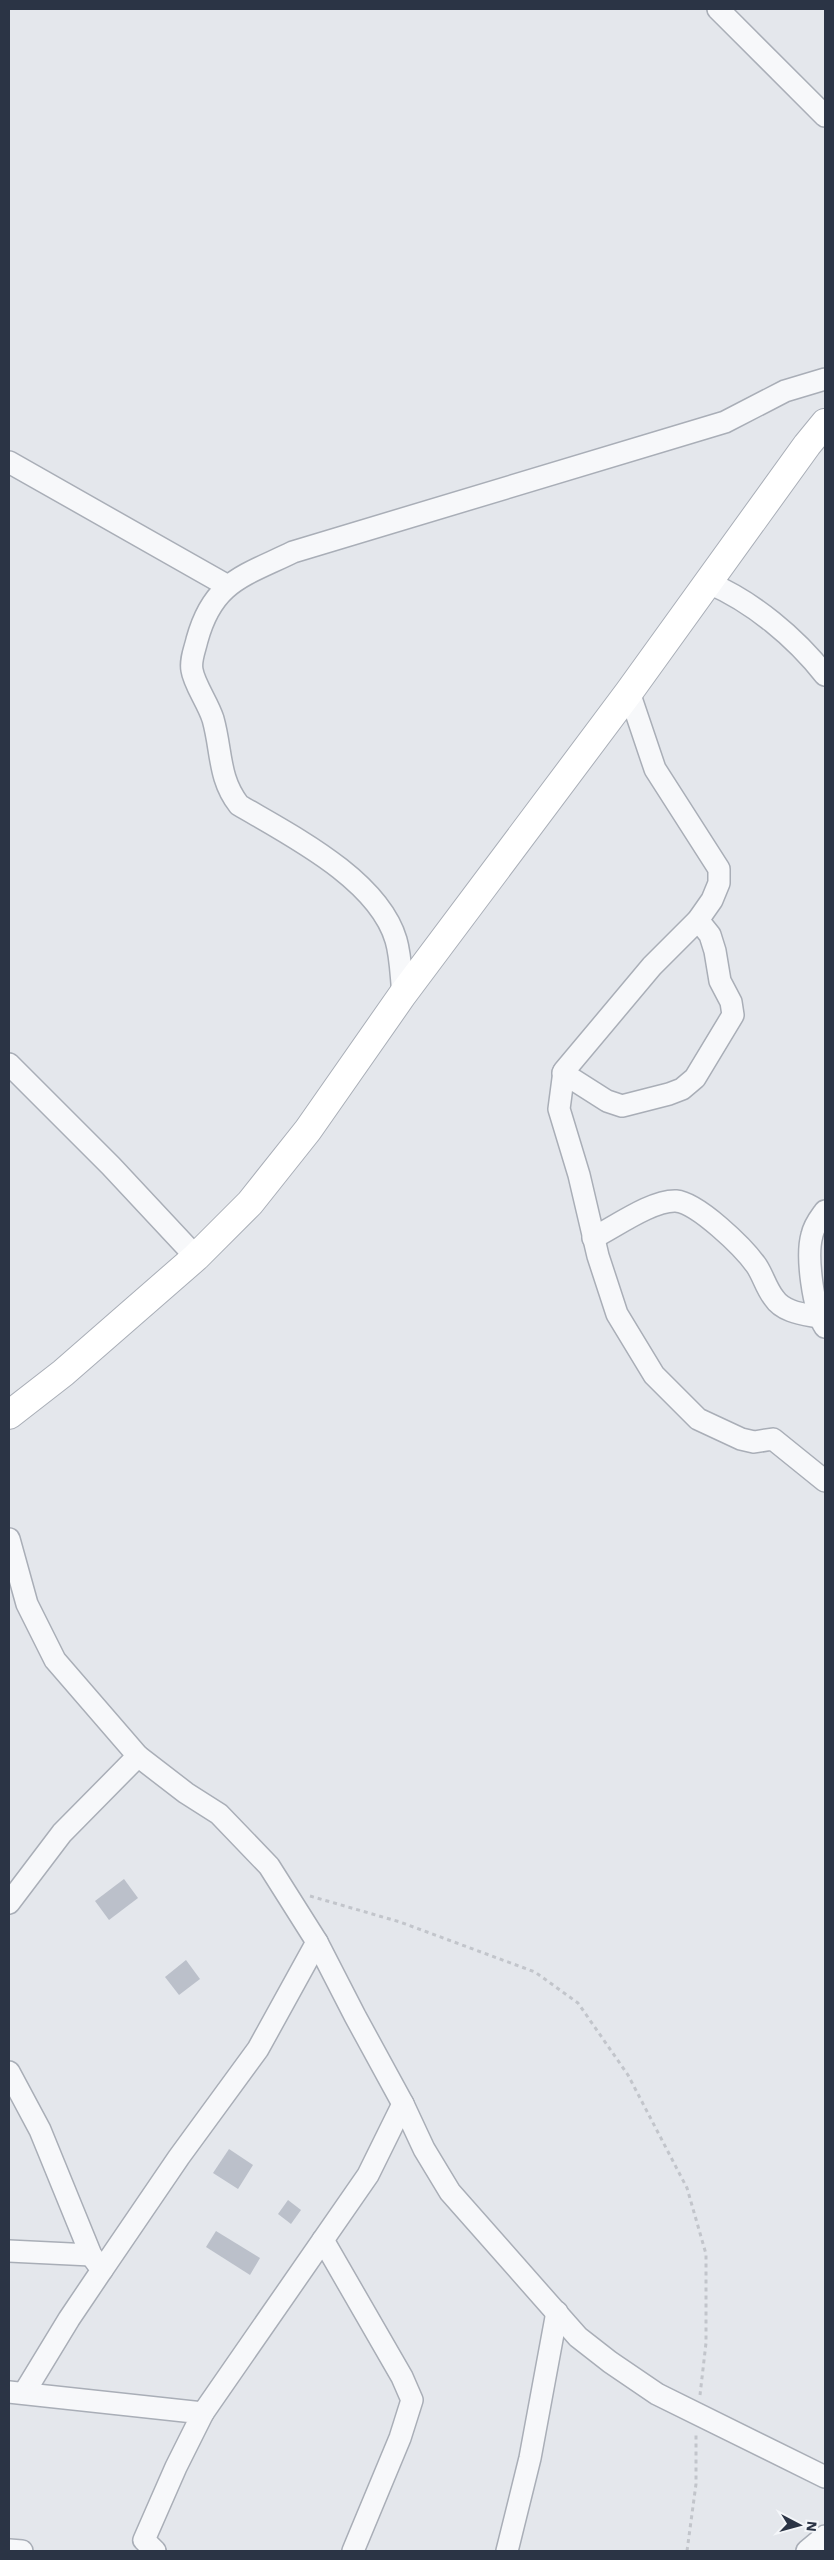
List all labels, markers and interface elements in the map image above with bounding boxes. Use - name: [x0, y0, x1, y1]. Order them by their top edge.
- north arrow: [774, 2500, 824, 2550]
- text: N: [803, 2520, 820, 2532]

